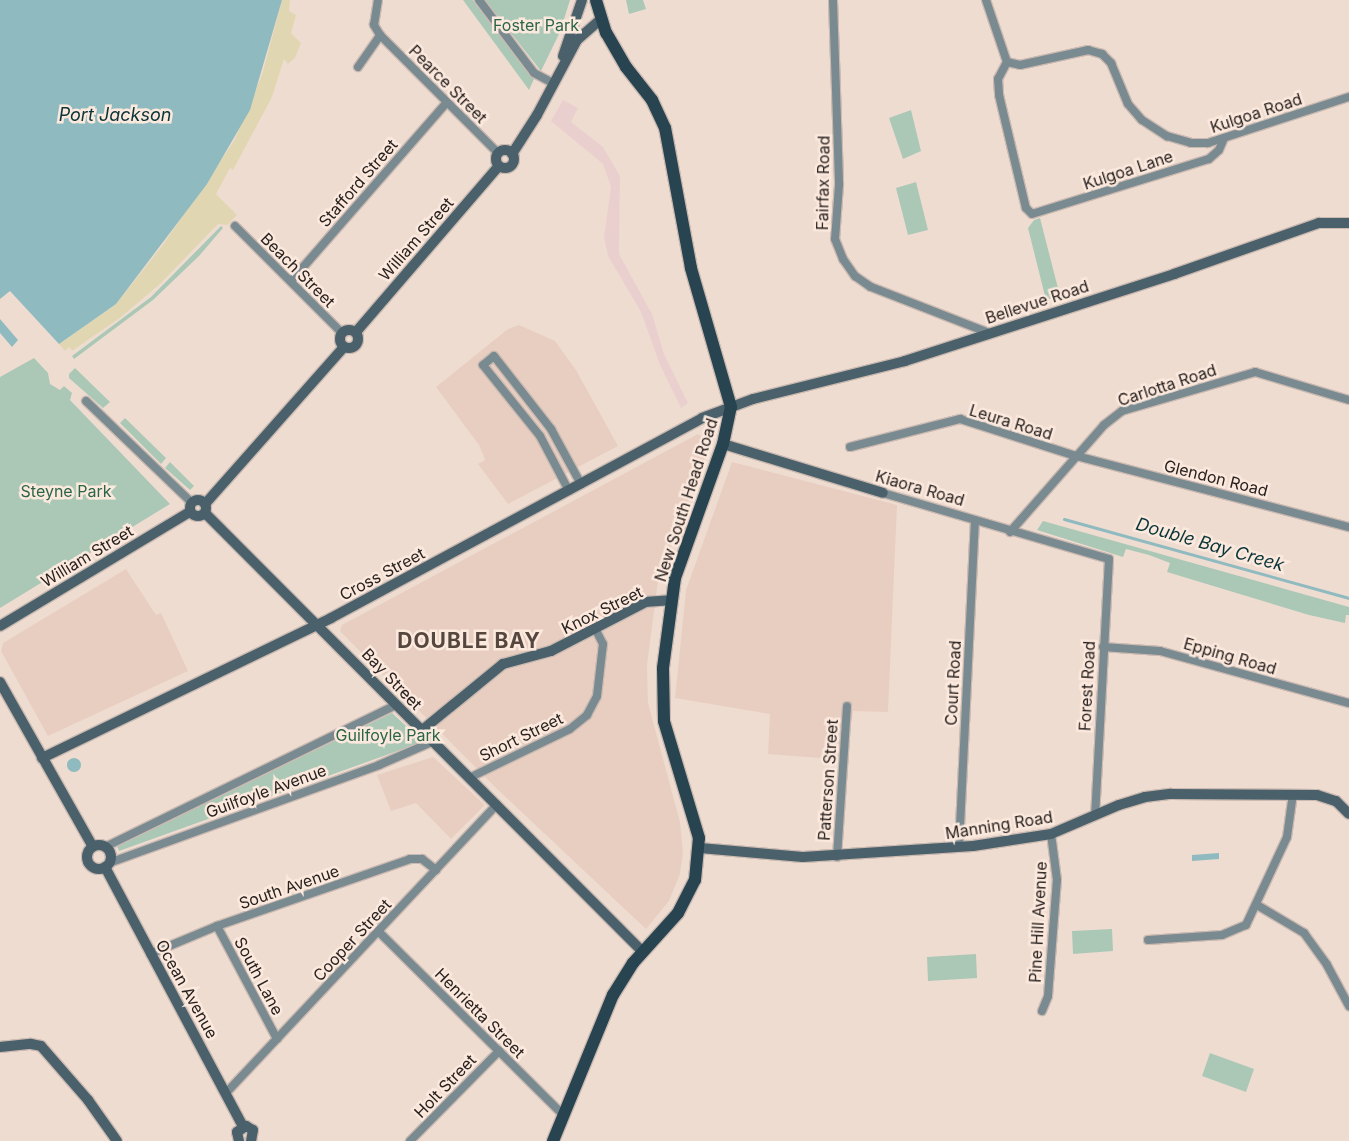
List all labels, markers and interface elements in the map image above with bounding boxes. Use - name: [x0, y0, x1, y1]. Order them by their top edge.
- park label: Foster Park: [493, 15, 579, 35]
- street label: Pearce Street: [405, 41, 491, 127]
- street label: Kulgoa Road: [1208, 89, 1304, 137]
- water label: Port Jackson: [59, 104, 171, 126]
- street label: Stafford Street: [315, 135, 401, 231]
- street label: Fairfax Road: [813, 136, 833, 230]
- street label: Kulgoa Lane: [1081, 146, 1175, 194]
- street label: William Street: [375, 193, 457, 285]
- street label: Beach Street: [257, 229, 339, 311]
- street label: Bellevue Road: [983, 276, 1091, 328]
- street label: Carlotta Road: [1115, 360, 1219, 410]
- street label: Leura Road: [967, 400, 1055, 444]
- street label: New South Head Road: [651, 416, 721, 584]
- street label: Glendon Road: [1162, 456, 1270, 500]
- street label: Kiaora Road: [873, 466, 967, 510]
- park label: Steyne Park: [21, 481, 111, 501]
- water label: Double Bay Creek: [1133, 514, 1287, 576]
- street label: William Street: [38, 521, 136, 591]
- street label: Cross Street: [336, 544, 428, 604]
- street label: Knox Street: [558, 582, 646, 638]
- district label: DOUBLE BAY: [396, 628, 542, 654]
- street label: Epping Road: [1181, 634, 1279, 678]
- street label: Court Road: [941, 640, 965, 726]
- street label: Forest Road: [1075, 640, 1099, 732]
- street label: Bay Street: [358, 644, 426, 714]
- street label: Short Street: [476, 709, 566, 765]
- street label: Patterson Street: [814, 719, 842, 841]
- park label: Guilfoyle Park: [336, 725, 440, 745]
- street label: Guilfoyle Avenue: [203, 760, 329, 822]
- street label: Manning Road: [944, 807, 1054, 843]
- street label: South Avenue: [236, 861, 342, 913]
- street label: Pine Hill Avenue: [1025, 861, 1051, 983]
- street label: Cooper Street: [309, 895, 395, 985]
- street label: South Lane: [230, 934, 288, 1018]
- street label: Ocean Avenue: [152, 936, 222, 1042]
- street label: Henrietta Street: [431, 964, 529, 1062]
- street label: Holt Street: [410, 1050, 480, 1122]

